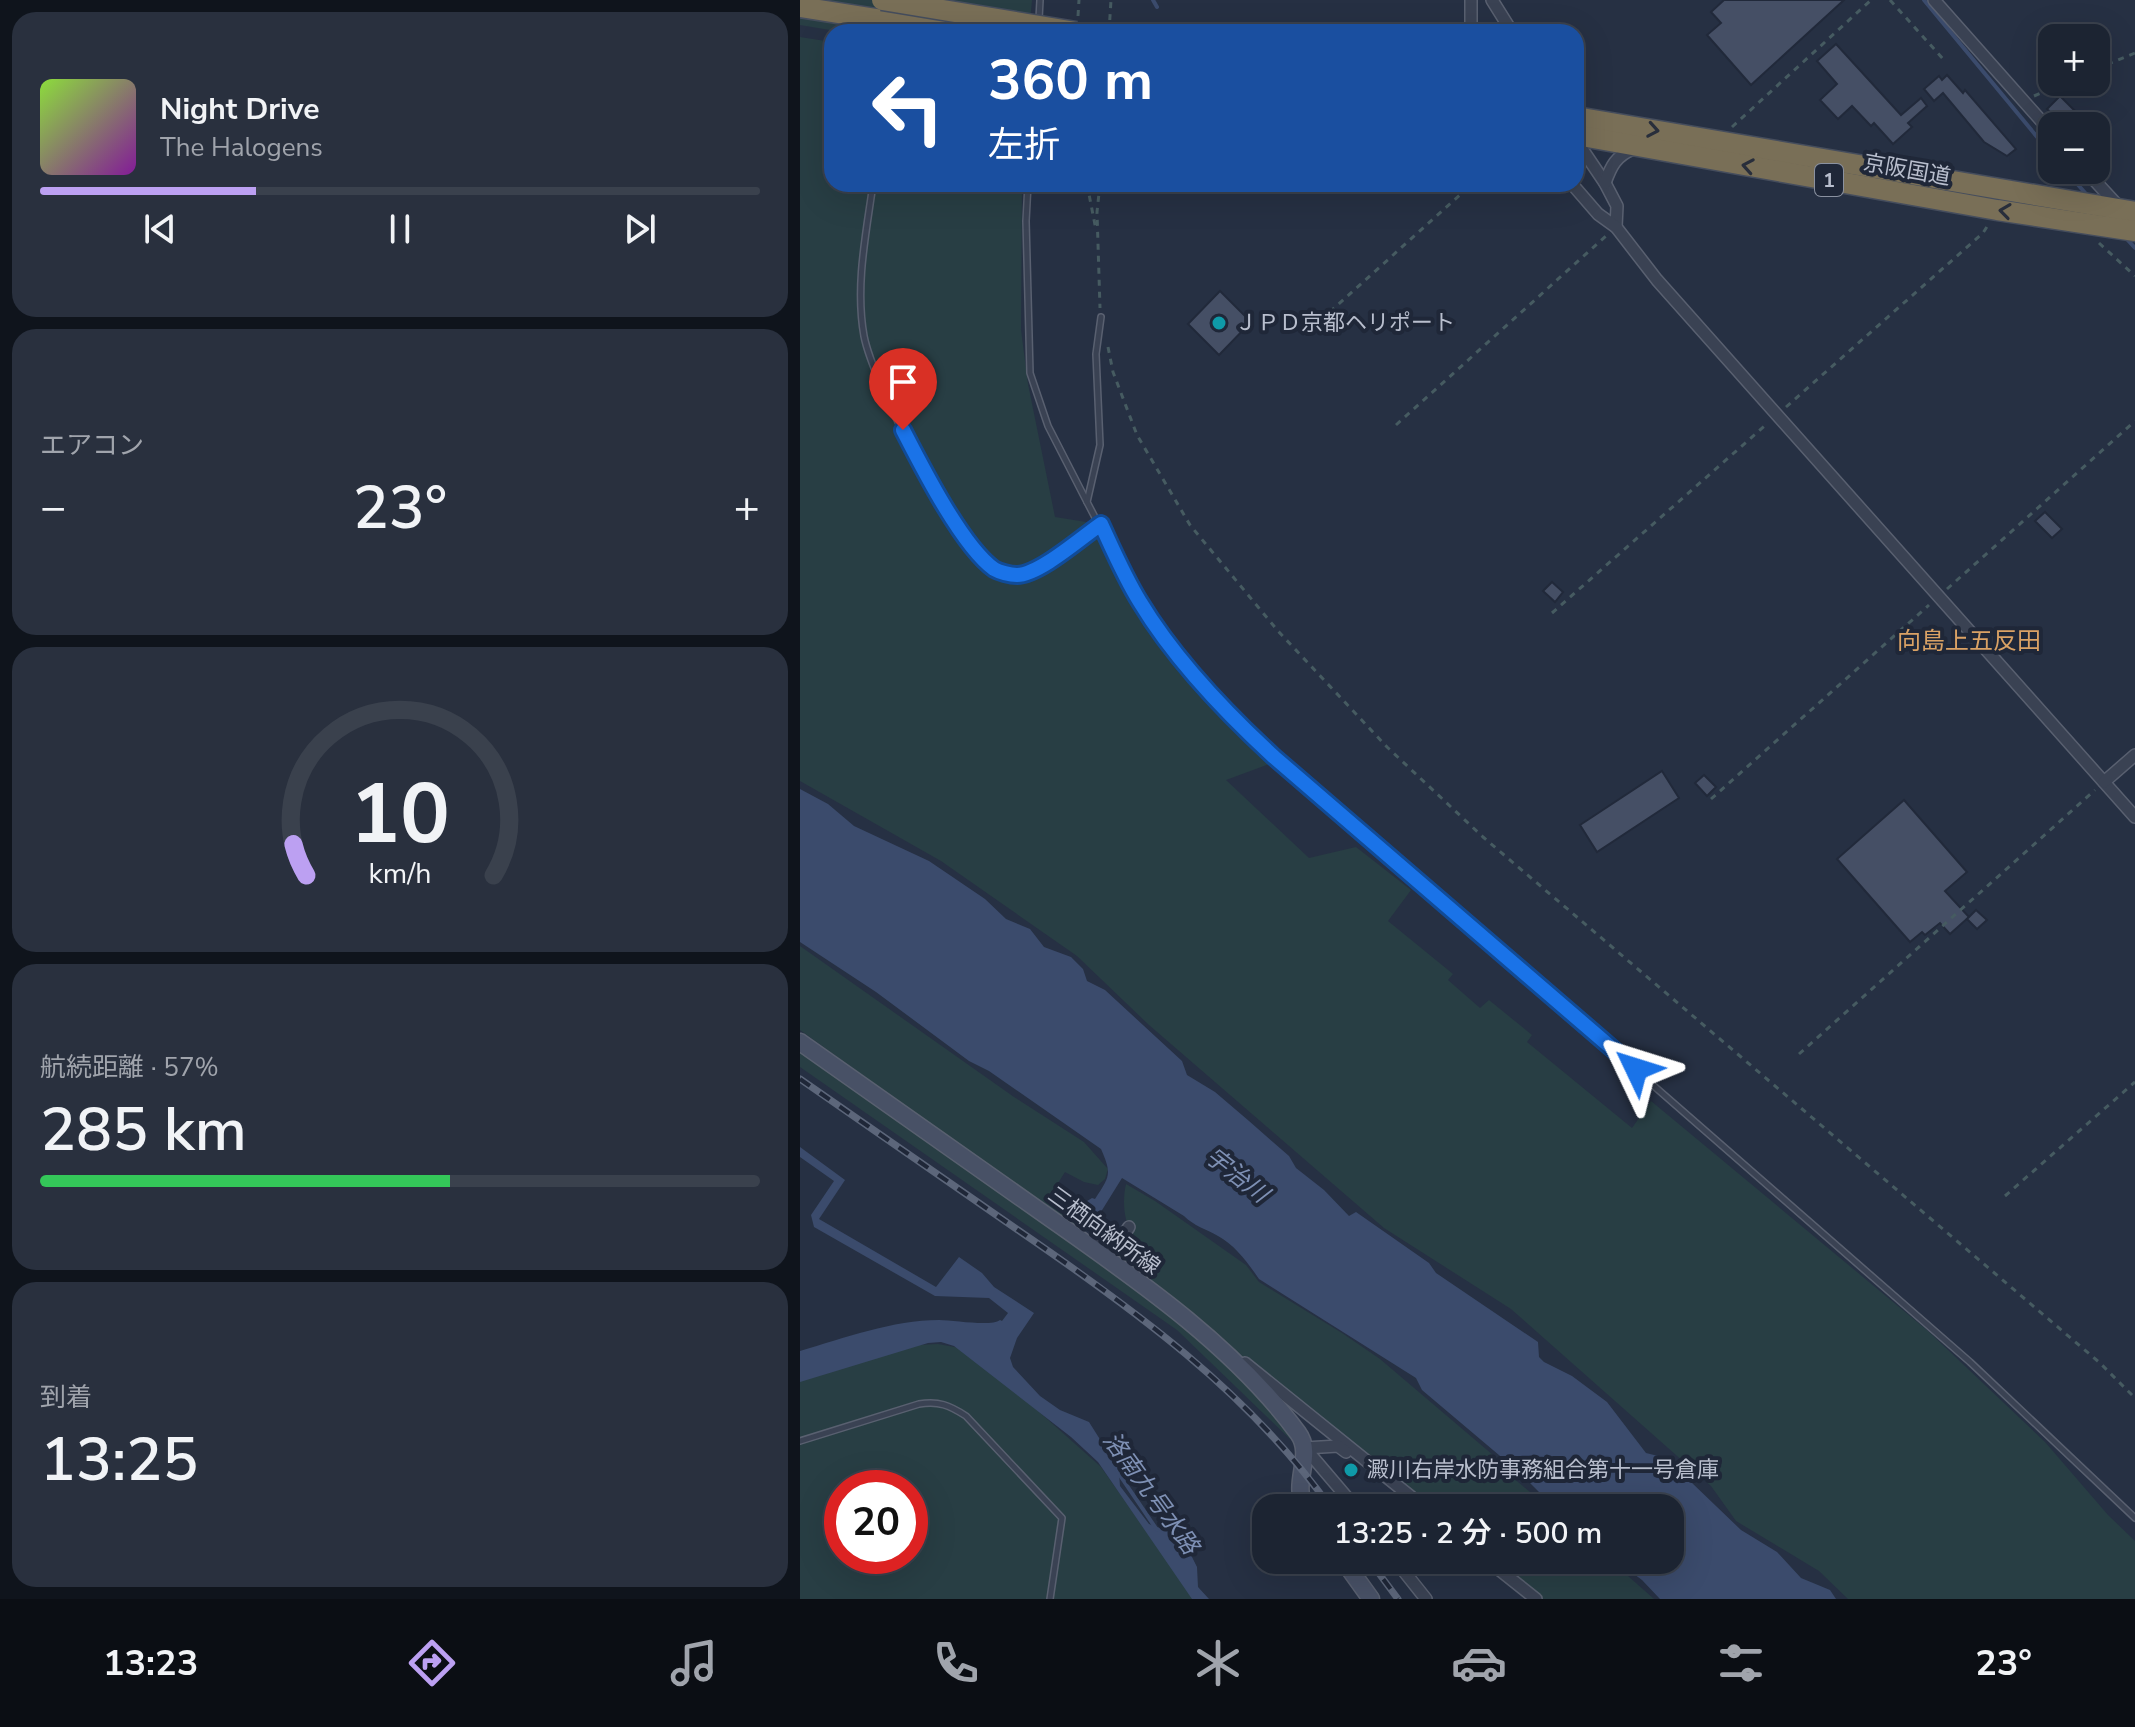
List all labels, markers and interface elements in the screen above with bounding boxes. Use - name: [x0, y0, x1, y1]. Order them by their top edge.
- map controls: [2038, 24, 2110, 184]
- button: +: [2038, 24, 2110, 96]
- text: 360 m: [988, 42, 1153, 119]
- icon: left: [856, 56, 960, 160]
- text: Night Drive: [160, 89, 319, 130]
- button: −: [2038, 112, 2110, 184]
- one-way arrow: [1646, 120, 1660, 137]
- text: 左折: [988, 121, 1060, 170]
- text: The Halogens: [160, 130, 323, 165]
- street label: 京阪国道: [1861, 148, 1953, 192]
- one-way arrow: [1742, 159, 1755, 176]
- road number: 1: [1815, 164, 1843, 196]
- one-way arrow: [1998, 203, 2011, 220]
- icon: previous: [138, 207, 182, 251]
- icon: pause: [378, 207, 422, 251]
- icon: next: [618, 207, 662, 251]
- place label: ＪＰＤ京都ヘリポート: [1235, 308, 1455, 338]
- marker: ＪＰＤ京都ヘリポート: [1210, 314, 1228, 332]
- pin: [869, 348, 937, 430]
- icon: arrive: [881, 360, 925, 404]
- text: エアコン: [40, 428, 144, 463]
- text: 23°: [353, 467, 447, 549]
- text: −: [40, 478, 66, 538]
- text: +: [734, 478, 760, 538]
- district label: 向島上五反田: [1897, 625, 2041, 657]
- text: 10: [350, 757, 450, 870]
- text: km/h: [369, 854, 431, 893]
- position arrow: [1594, 1027, 1678, 1111]
- text: 航続距離 · 57%: [40, 1050, 219, 1085]
- text: 285 km: [40, 1089, 247, 1171]
- water label: 宇治川: [1199, 1140, 1278, 1212]
- street label: 三栖向納所線: [1042, 1180, 1166, 1282]
- text: 到着: [40, 1380, 92, 1415]
- text: 13:25: [40, 1419, 198, 1501]
- water label: 洛南九号水路: [1096, 1425, 1207, 1562]
- place label: 澱川右岸水防事務組合第十一号倉庫: [1367, 1455, 1719, 1485]
- marker: 澱川右岸水防事務組合第十一号倉庫: [1342, 1461, 1360, 1479]
- speed limit sign: 20: [824, 1470, 928, 1574]
- text: 13:25 · 2 分 · 500 m: [1334, 1513, 1602, 1554]
- icon: directions: [404, 1635, 460, 1691]
- icon: music: [666, 1635, 722, 1691]
- icon: phone: [928, 1635, 984, 1691]
- icon: climate: [1190, 1635, 1246, 1691]
- icon: car: [1451, 1635, 1507, 1691]
- icon: filters: [1713, 1635, 1769, 1691]
- text: 13:23: [103, 1639, 198, 1688]
- text: 23°: [1975, 1639, 2032, 1688]

